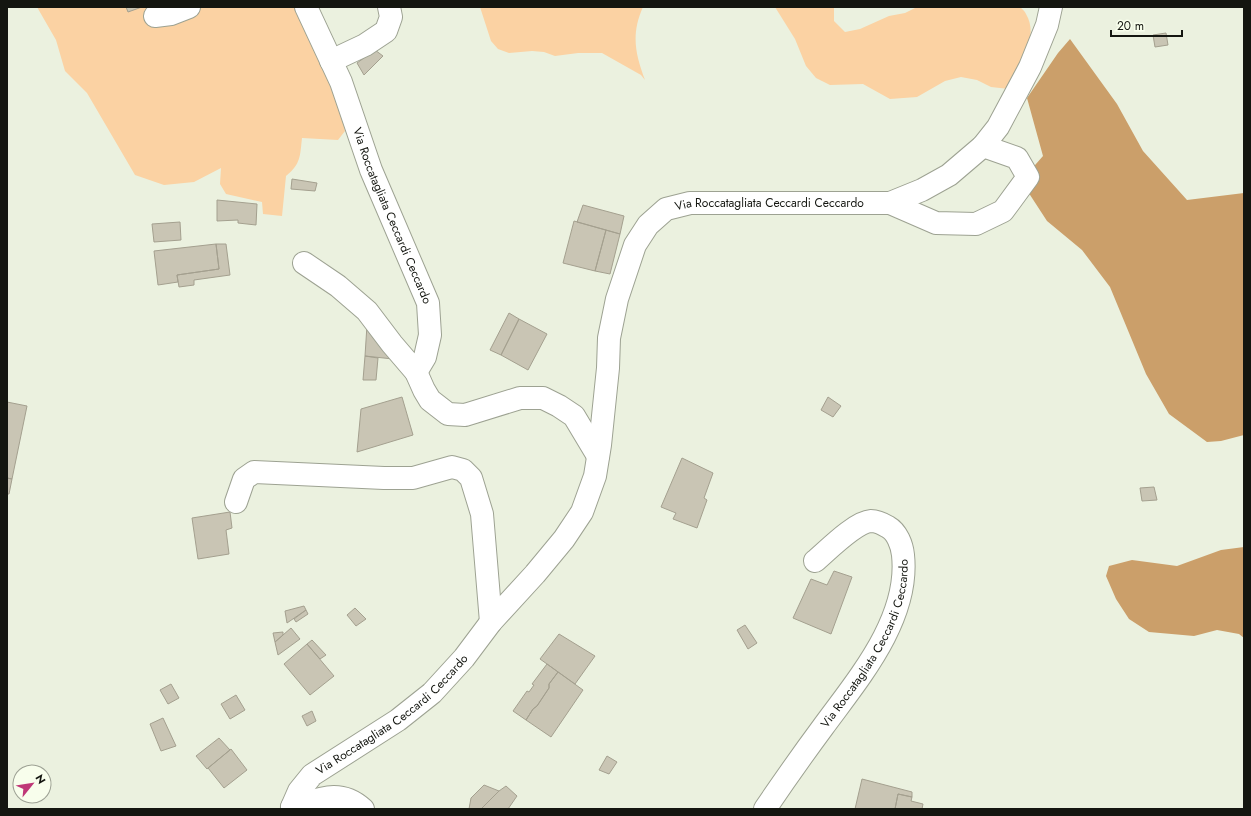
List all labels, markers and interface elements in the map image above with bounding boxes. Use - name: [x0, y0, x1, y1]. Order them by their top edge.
- scale bar: [1111, 12, 1182, 38]
- text: 20 m: [1117, 17, 1144, 35]
- street label: Via Roccatagliata Ceccardi Ceccardo: [348, 125, 436, 307]
- street label: Via Roccatagliata Ceccardi Ceccardo: [673, 194, 864, 215]
- street label: Via Roccatagliata Ceccardi Ceccardo: [816, 558, 913, 732]
- street label: Via Roccatagliata Ceccardi Ceccardo: [312, 650, 473, 779]
- north arrow: [12, 764, 52, 804]
- text: N: [32, 771, 50, 787]

